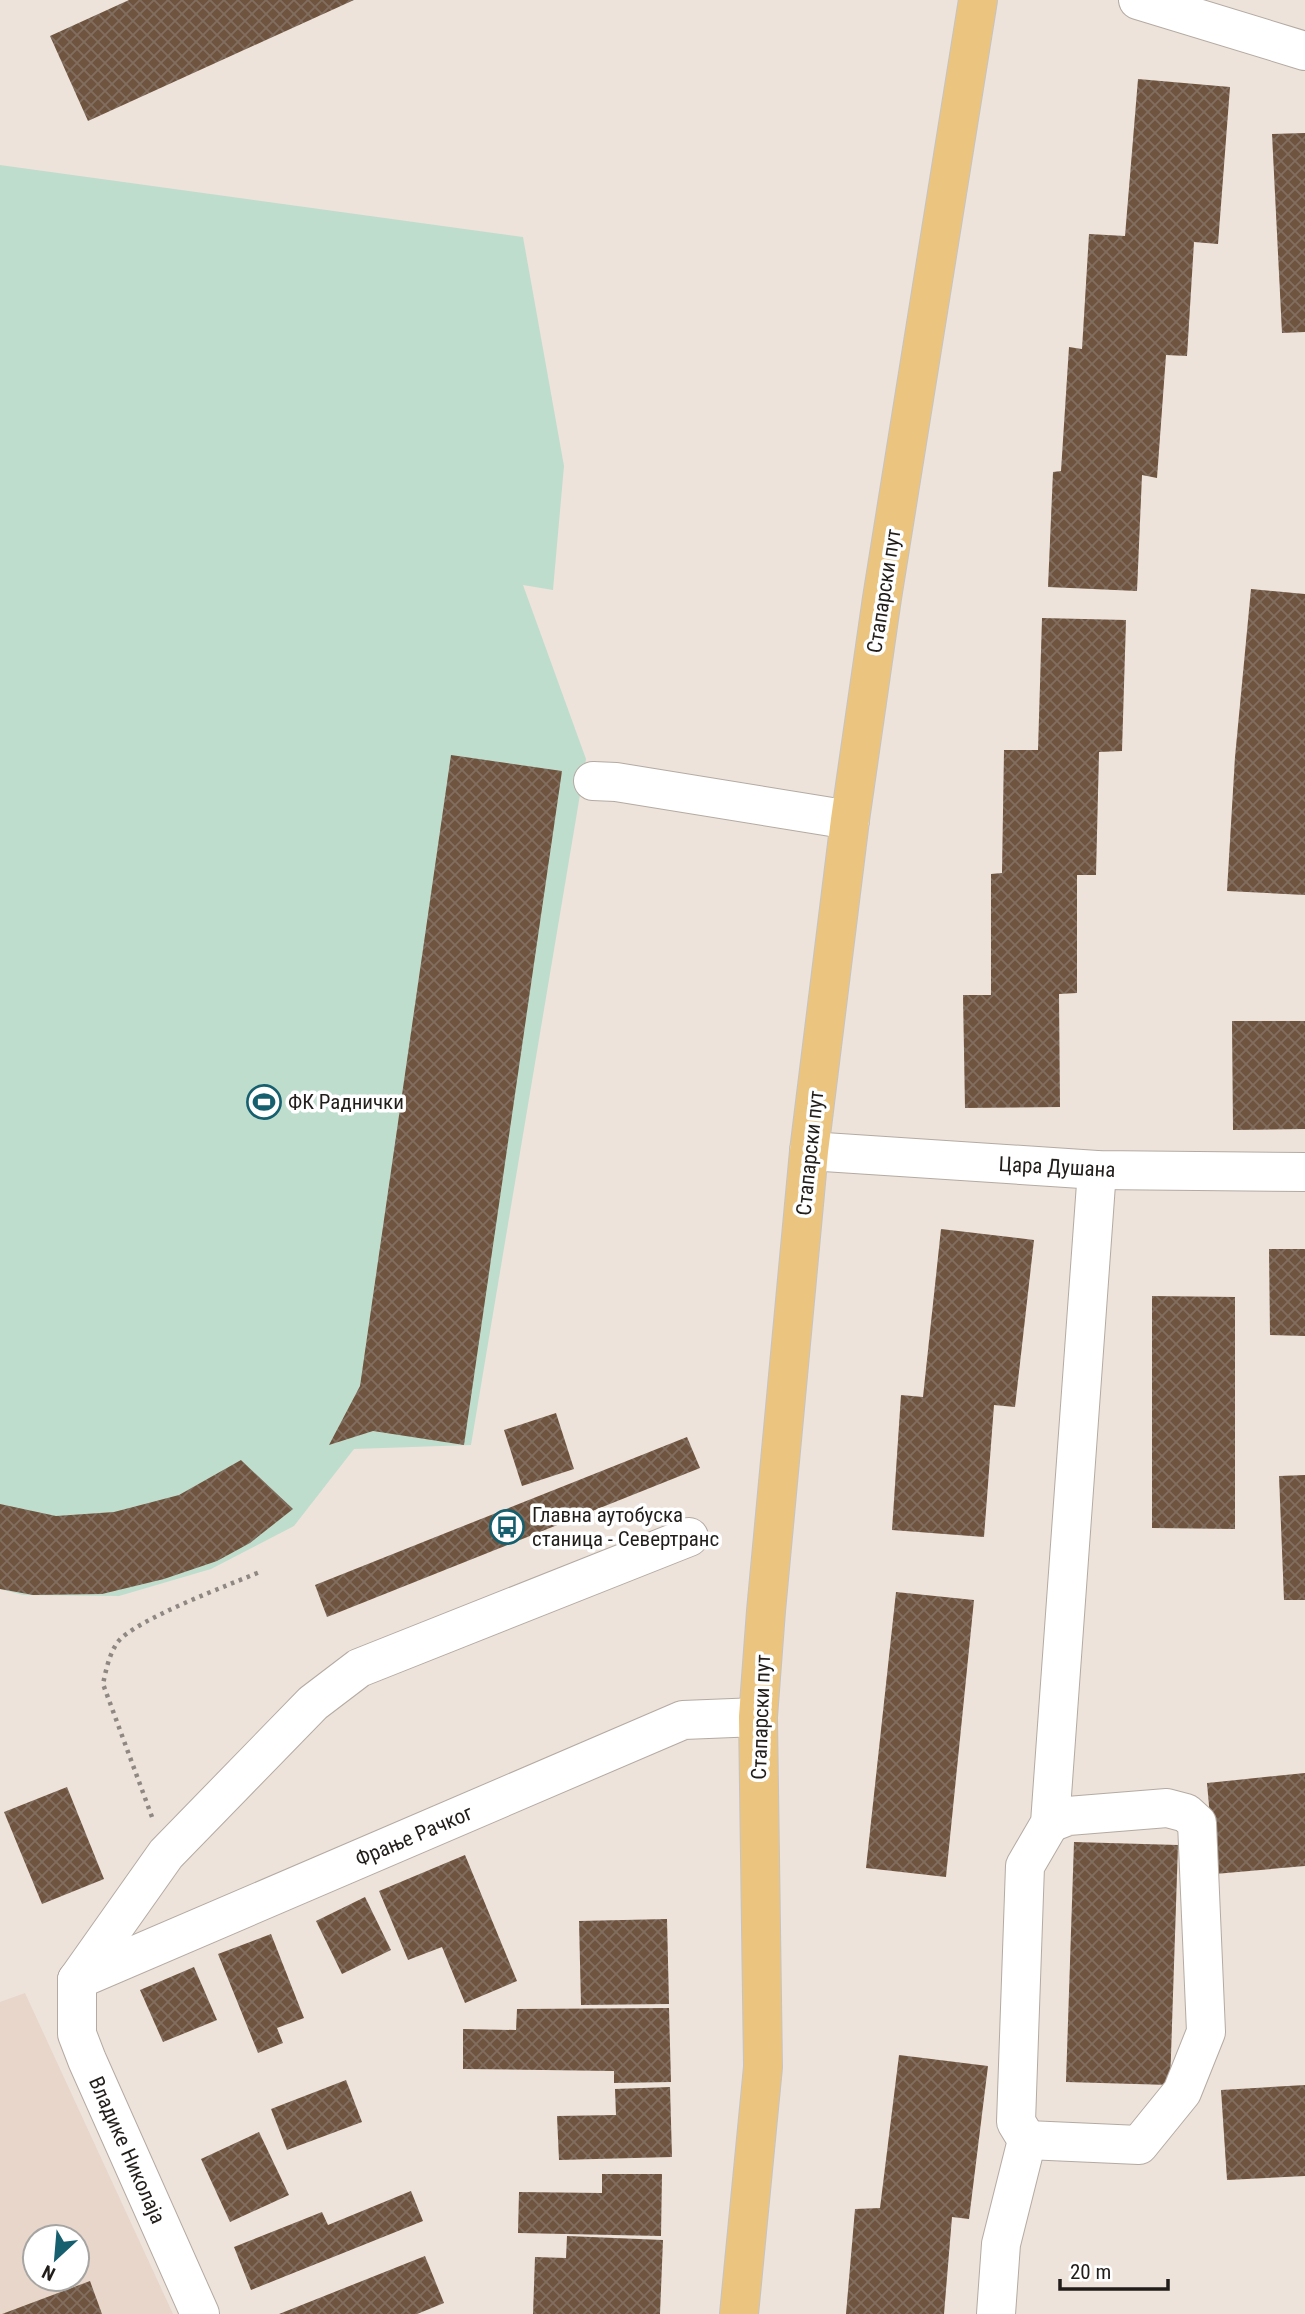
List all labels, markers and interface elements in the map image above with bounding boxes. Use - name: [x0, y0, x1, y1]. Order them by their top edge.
- street label: Стапарски пут: [862, 527, 906, 655]
- sports icon: ФК Раднички: [245, 1083, 283, 1121]
- street label: Стапарски пут: [792, 1089, 829, 1217]
- place label: ФК Раднички: [288, 1090, 404, 1114]
- street label: Цара Душана: [998, 1152, 1116, 1182]
- place label: Главна аутобуска станица - Севертранс: [532, 1503, 719, 1551]
- bus stop icon: Главна аутобуска станица - Севертранс: [488, 1508, 526, 1546]
- street label: Стапарски пут: [747, 1654, 775, 1780]
- street label: Фрање Рачког: [352, 1800, 476, 1871]
- street label: Владике Николаја: [84, 2073, 170, 2227]
- north arrow: [21, 2223, 91, 2293]
- scale bar: [1060, 2248, 1168, 2292]
- text: N: [38, 2260, 59, 2286]
- text: 20 m: [1070, 2260, 1111, 2284]

